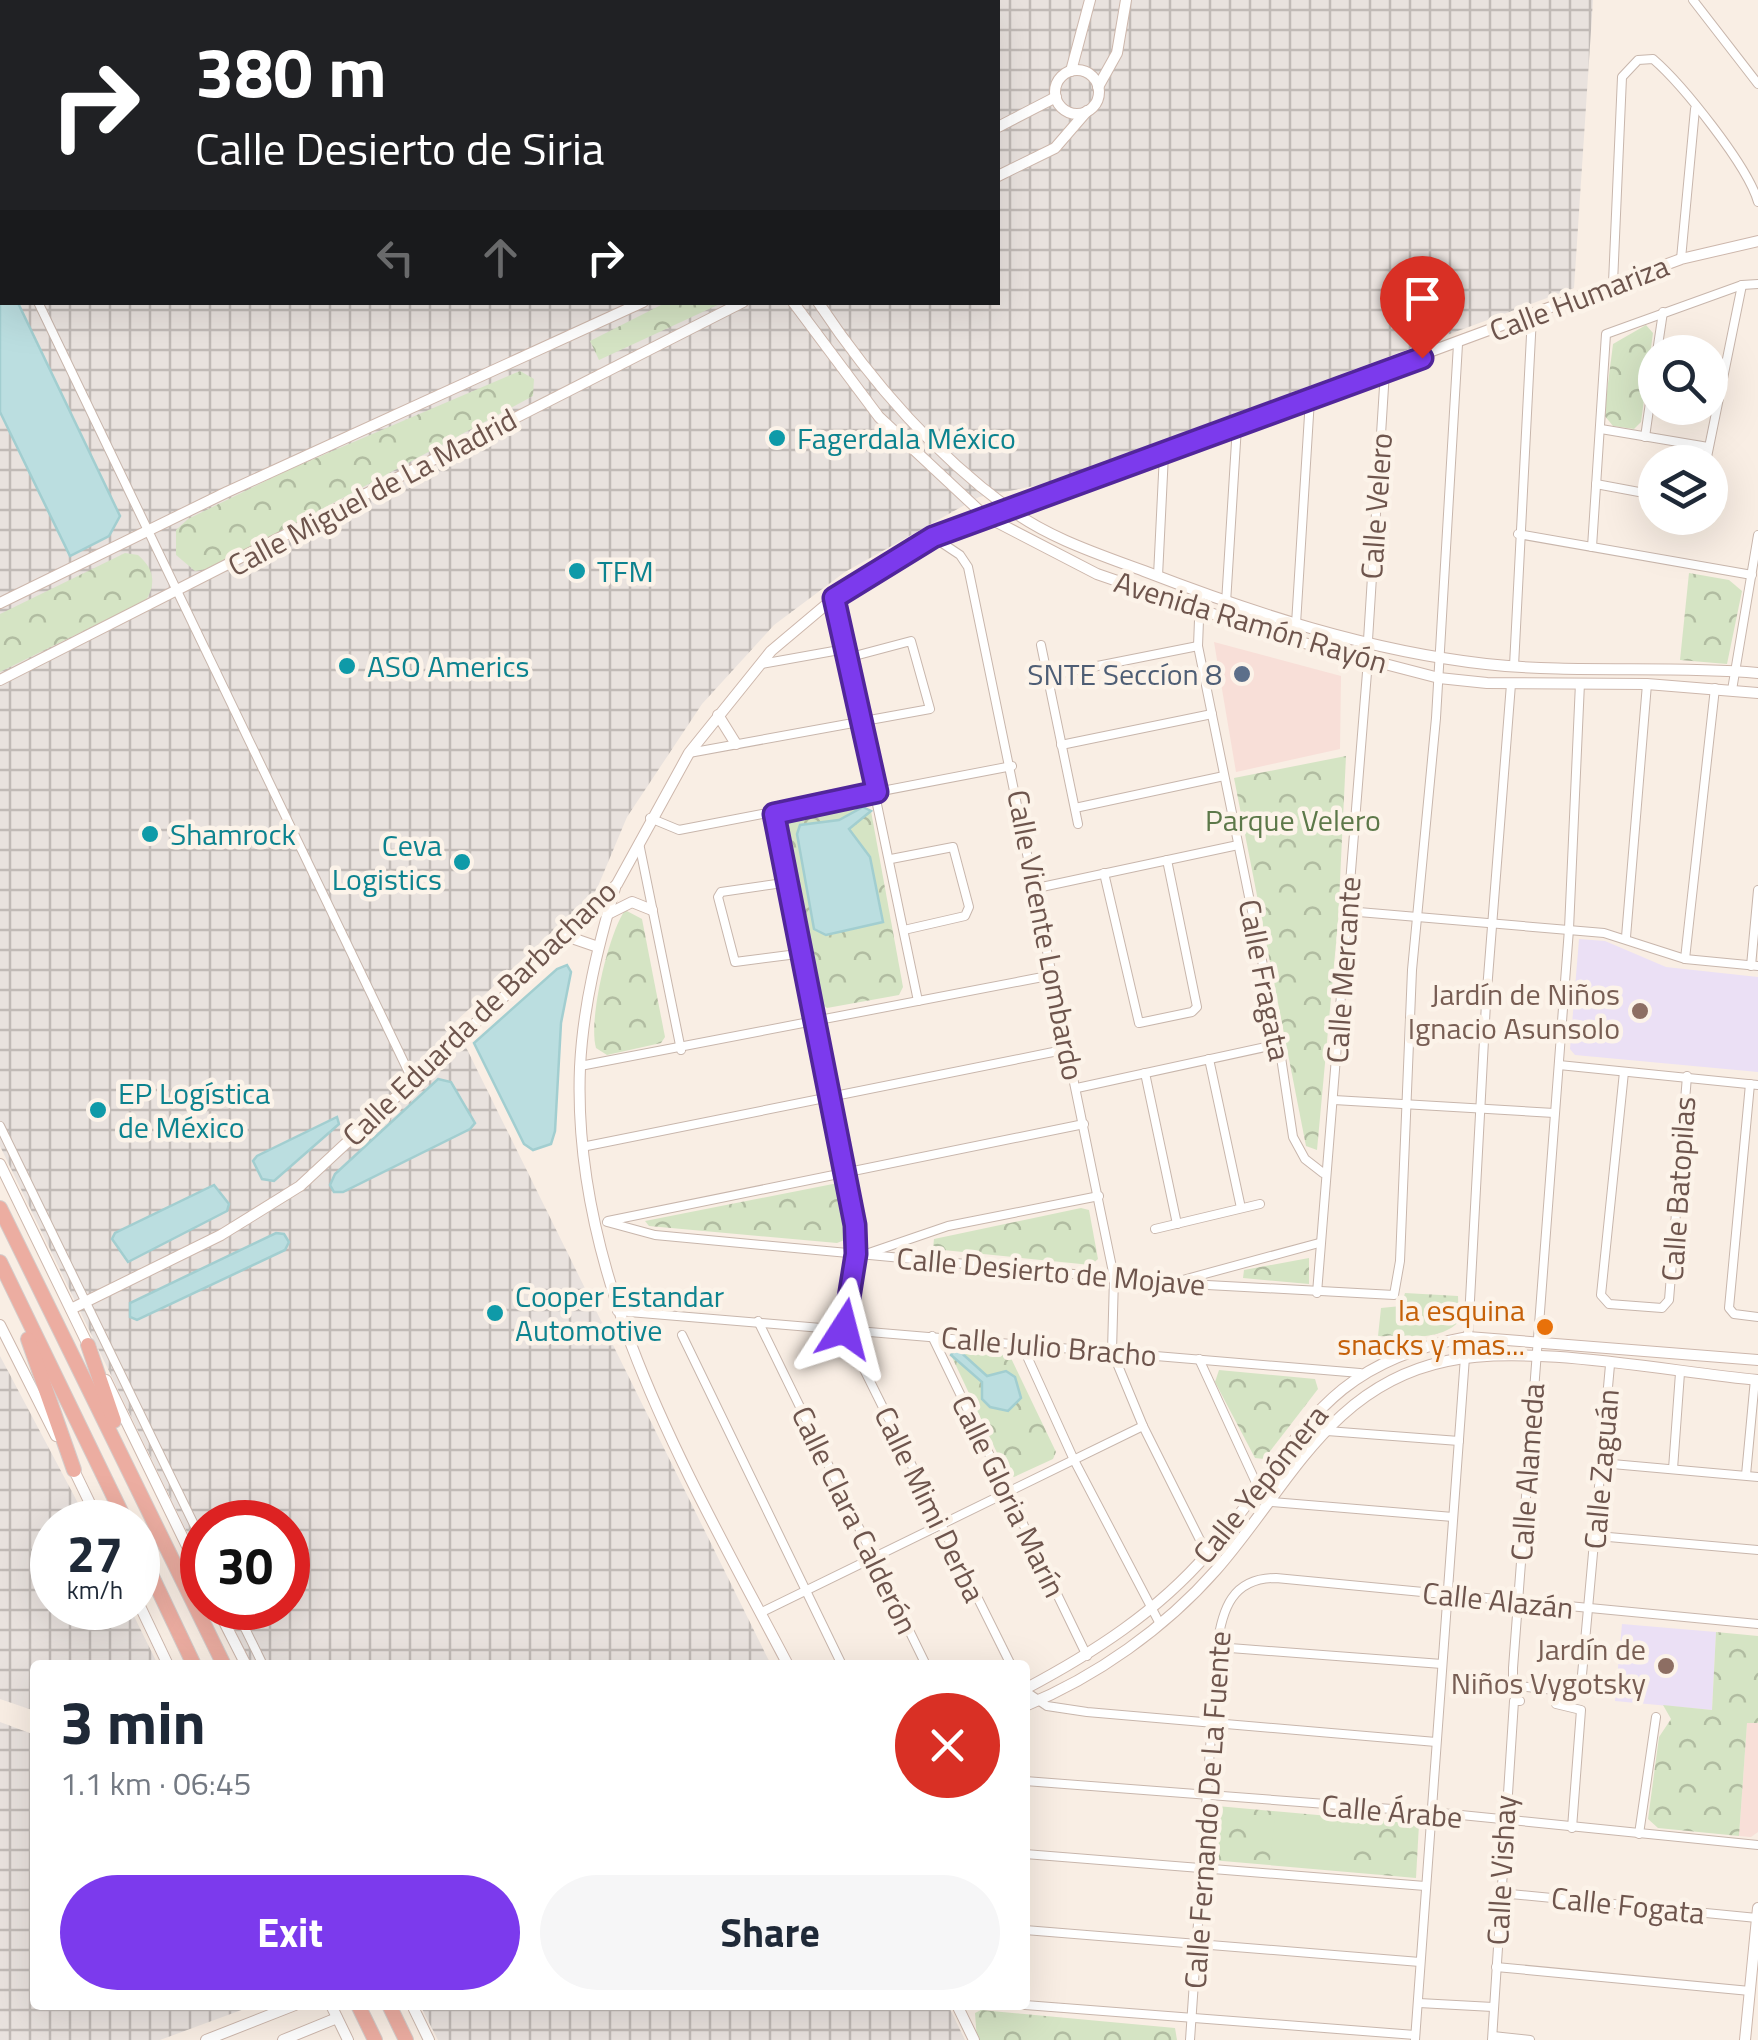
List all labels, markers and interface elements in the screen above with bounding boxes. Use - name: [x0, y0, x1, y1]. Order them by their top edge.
- text: 380 m: [195, 18, 387, 124]
- icon: right: [30, 40, 160, 170]
- text: Calle Desierto de Siria: [195, 114, 604, 182]
- icon: left: [368, 230, 423, 285]
- icon: ahead: [473, 230, 528, 285]
- icon: right: [578, 230, 633, 285]
- street label: Calle Humariza: [1483, 243, 1675, 353]
- pin: [1380, 256, 1465, 359]
- icon: arrive: [1395, 271, 1450, 326]
- map controls: [1638, 335, 1728, 535]
- button: search: [1638, 335, 1728, 425]
- street label: Calle Miguel de La Madrid: [219, 396, 525, 588]
- place label: Fagerdala México: [797, 415, 1016, 461]
- marker: Fagerdala México: [766, 427, 788, 449]
- street label: Calle Velero: [1348, 431, 1404, 581]
- button: layers: [1638, 445, 1728, 535]
- place label: TFM: [597, 548, 654, 594]
- street label: Avenida Ramón Rayón: [1109, 559, 1393, 685]
- marker: TFM: [566, 560, 588, 582]
- place label: ASO Americs: [367, 643, 529, 689]
- place label: SNTE Seccíon 8: [1027, 651, 1222, 697]
- marker: ASO Americs: [336, 655, 358, 677]
- marker: SNTE Seccíon 8: [1231, 663, 1253, 685]
- street label: Calle Vicente Lombardo: [995, 786, 1097, 1084]
- park label: Parque Velero: [1205, 797, 1381, 843]
- place label: Shamrock: [170, 811, 296, 857]
- place label: Ceva Logistics: [332, 822, 442, 902]
- marker: Shamrock: [139, 823, 161, 845]
- marker: Ceva Logistics: [451, 851, 473, 873]
- street label: Calle Eduarda de Barbachano: [331, 869, 627, 1157]
- street label: Calle Mercante: [1314, 875, 1372, 1065]
- street label: Calle Fragata: [1227, 895, 1303, 1065]
- place label: Jardín de Niños Ignacio Asunsolo: [1408, 971, 1620, 1051]
- marker: Jardín de Niños Ignacio Asunsolo: [1629, 1000, 1651, 1022]
- place label: EP Logística de México: [118, 1070, 270, 1150]
- street label: Calle Batopilas: [1649, 1095, 1707, 1283]
- marker: EP Logística de México: [87, 1099, 109, 1121]
- street label: Calle Desierto de Mojave: [895, 1235, 1207, 1307]
- place label: Cooper Estandar Automotive: [515, 1273, 724, 1353]
- position arrow: [792, 1277, 896, 1381]
- place label: la esquina snacks y mas...: [1337, 1287, 1525, 1367]
- marker: Cooper Estandar Automotive: [484, 1302, 506, 1324]
- street label: Calle Julio Bracho: [939, 1314, 1159, 1378]
- marker: la esquina snacks y mas...: [1534, 1316, 1556, 1338]
- street label: Calle Alameda: [1498, 1382, 1556, 1562]
- street label: Calle Gloria Marín: [940, 1387, 1078, 1605]
- street label: Calle Zaguán: [1571, 1387, 1631, 1551]
- street label: Calle Yepómera: [1181, 1394, 1339, 1574]
- street label: Calle Clara Calderón: [780, 1398, 930, 1642]
- street label: Calle Mimi Derba: [863, 1398, 997, 1610]
- speed limit sign: 30: [180, 1500, 310, 1630]
- text: 27: [67, 1515, 123, 1591]
- street label: Calle Alazán: [1420, 1569, 1576, 1631]
- text: km/h: [67, 1571, 123, 1609]
- place label: Jardín de Niños Vygotsky: [1451, 1626, 1646, 1706]
- street label: Calle Fernando De La Fuente: [1172, 1630, 1242, 1990]
- marker: Jardín de Niños Vygotsky: [1655, 1655, 1677, 1677]
- text: 3 min: [60, 1676, 206, 1767]
- button: close: [895, 1693, 1000, 1798]
- text: 1.1 km · 06:45: [60, 1759, 252, 1807]
- street label: Calle Árabe: [1320, 1782, 1464, 1840]
- street label: Calle Vishay: [1474, 1794, 1528, 1946]
- street label: Calle Fogata: [1549, 1874, 1707, 1936]
- button: Exit: [60, 1875, 520, 1990]
- button: Share: [540, 1875, 1000, 1990]

